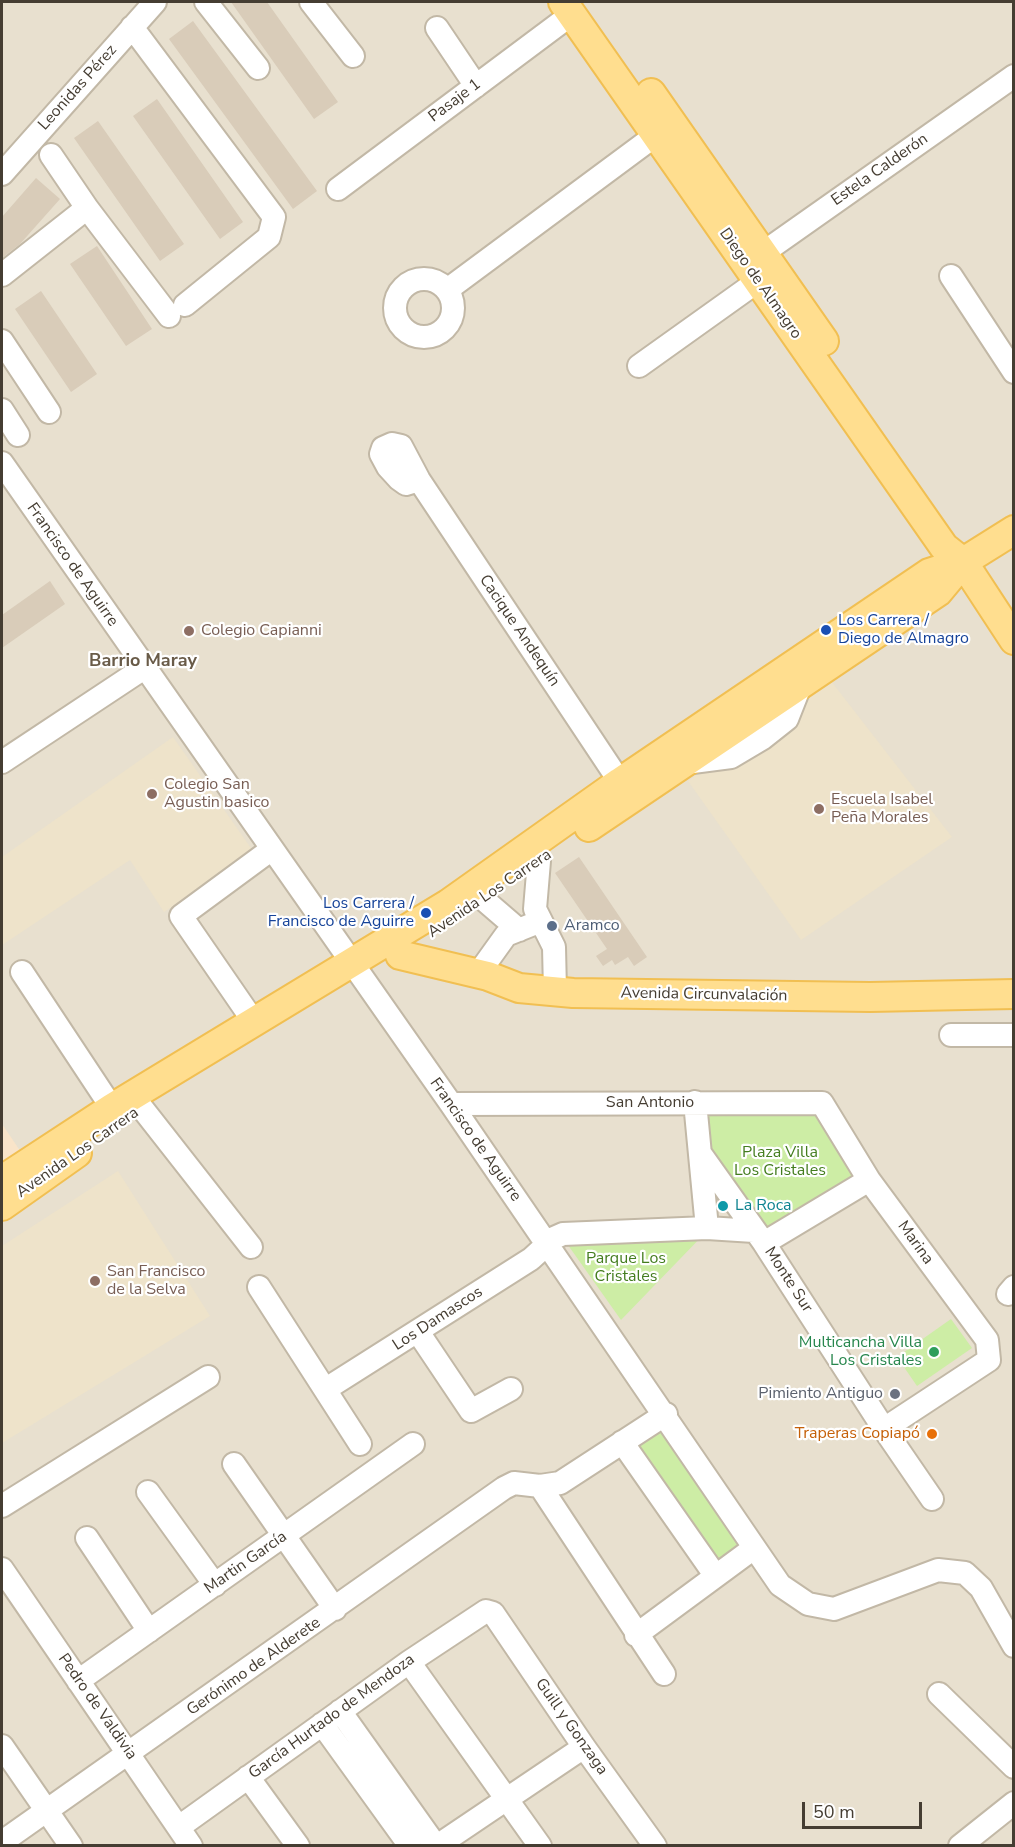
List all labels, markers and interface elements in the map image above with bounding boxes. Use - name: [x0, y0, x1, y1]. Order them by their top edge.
- street label: Leonidas Pérez: [35, 41, 121, 135]
- street label: Pasaje 1: [425, 75, 485, 127]
- street label: Estela Calderón: [828, 130, 932, 210]
- street label: Diego de Almagro: [715, 225, 805, 343]
- street label: Francisco de Aguirre: [22, 500, 122, 630]
- street label: Cacique Andequín: [474, 571, 564, 691]
- place label: Los Carrera / Diego de Almagro: [838, 611, 969, 649]
- place label: Colegio Capianni: [201, 621, 322, 641]
- marker: Los Carrera / Diego de Almagro: [819, 623, 833, 637]
- marker: Colegio Capianni: [182, 624, 196, 638]
- district label: Barrio Maray: [89, 651, 197, 673]
- place label: Colegio San Agustin basico: [164, 775, 269, 813]
- marker: Colegio San Agustin basico: [145, 787, 159, 801]
- place label: Escuela Isabel Peña Morales: [831, 790, 933, 828]
- marker: Escuela Isabel Peña Morales: [812, 802, 826, 816]
- street label: Avenida Los Carrera: [425, 846, 555, 942]
- place label: Los Carrera / Francisco de Aguirre: [268, 894, 414, 932]
- marker: Los Carrera / Francisco de Aguirre: [419, 906, 433, 920]
- place label: Aramco: [564, 916, 620, 936]
- marker: Aramco: [545, 919, 559, 933]
- street label: Avenida Circunvalación: [620, 984, 788, 1006]
- street label: Francisco de Aguirre: [425, 1075, 525, 1205]
- street label: San Antonio: [606, 1093, 694, 1113]
- street label: Avenida Los Carrera: [13, 1104, 143, 1202]
- park label: Plaza Villa Los Cristales: [734, 1143, 826, 1181]
- place label: La Roca: [735, 1196, 792, 1216]
- marker: La Roca: [716, 1199, 730, 1213]
- street label: Marina: [893, 1217, 937, 1269]
- street label: Monte Sur: [760, 1244, 816, 1316]
- park label: Parque Los Cristales: [586, 1249, 666, 1287]
- place label: San Francisco de la Selva: [107, 1262, 205, 1300]
- marker: San Francisco de la Selva: [88, 1274, 102, 1288]
- street label: Los Damascos: [389, 1283, 487, 1355]
- place label: Multicancha Villa Los Cristales: [799, 1333, 922, 1371]
- marker: Multicancha Villa Los Cristales: [927, 1345, 941, 1359]
- place label: Pimiento Antiguo: [758, 1384, 883, 1404]
- marker: Pimiento Antiguo: [888, 1387, 902, 1401]
- place label: Traperas Copiapó: [795, 1424, 920, 1444]
- marker: Traperas Copiapó: [925, 1427, 939, 1441]
- street label: Martin García: [201, 1528, 291, 1598]
- street label: Gerónimo de Alderete: [184, 1614, 324, 1720]
- street label: Pedro de Valdivia: [53, 1650, 141, 1764]
- street label: García Hurtado de Mendoza: [245, 1650, 419, 1784]
- street label: Guill y Gonzaga: [531, 1675, 611, 1779]
- scale bar: [805, 1790, 925, 1828]
- text: 50 m: [813, 1800, 855, 1824]

